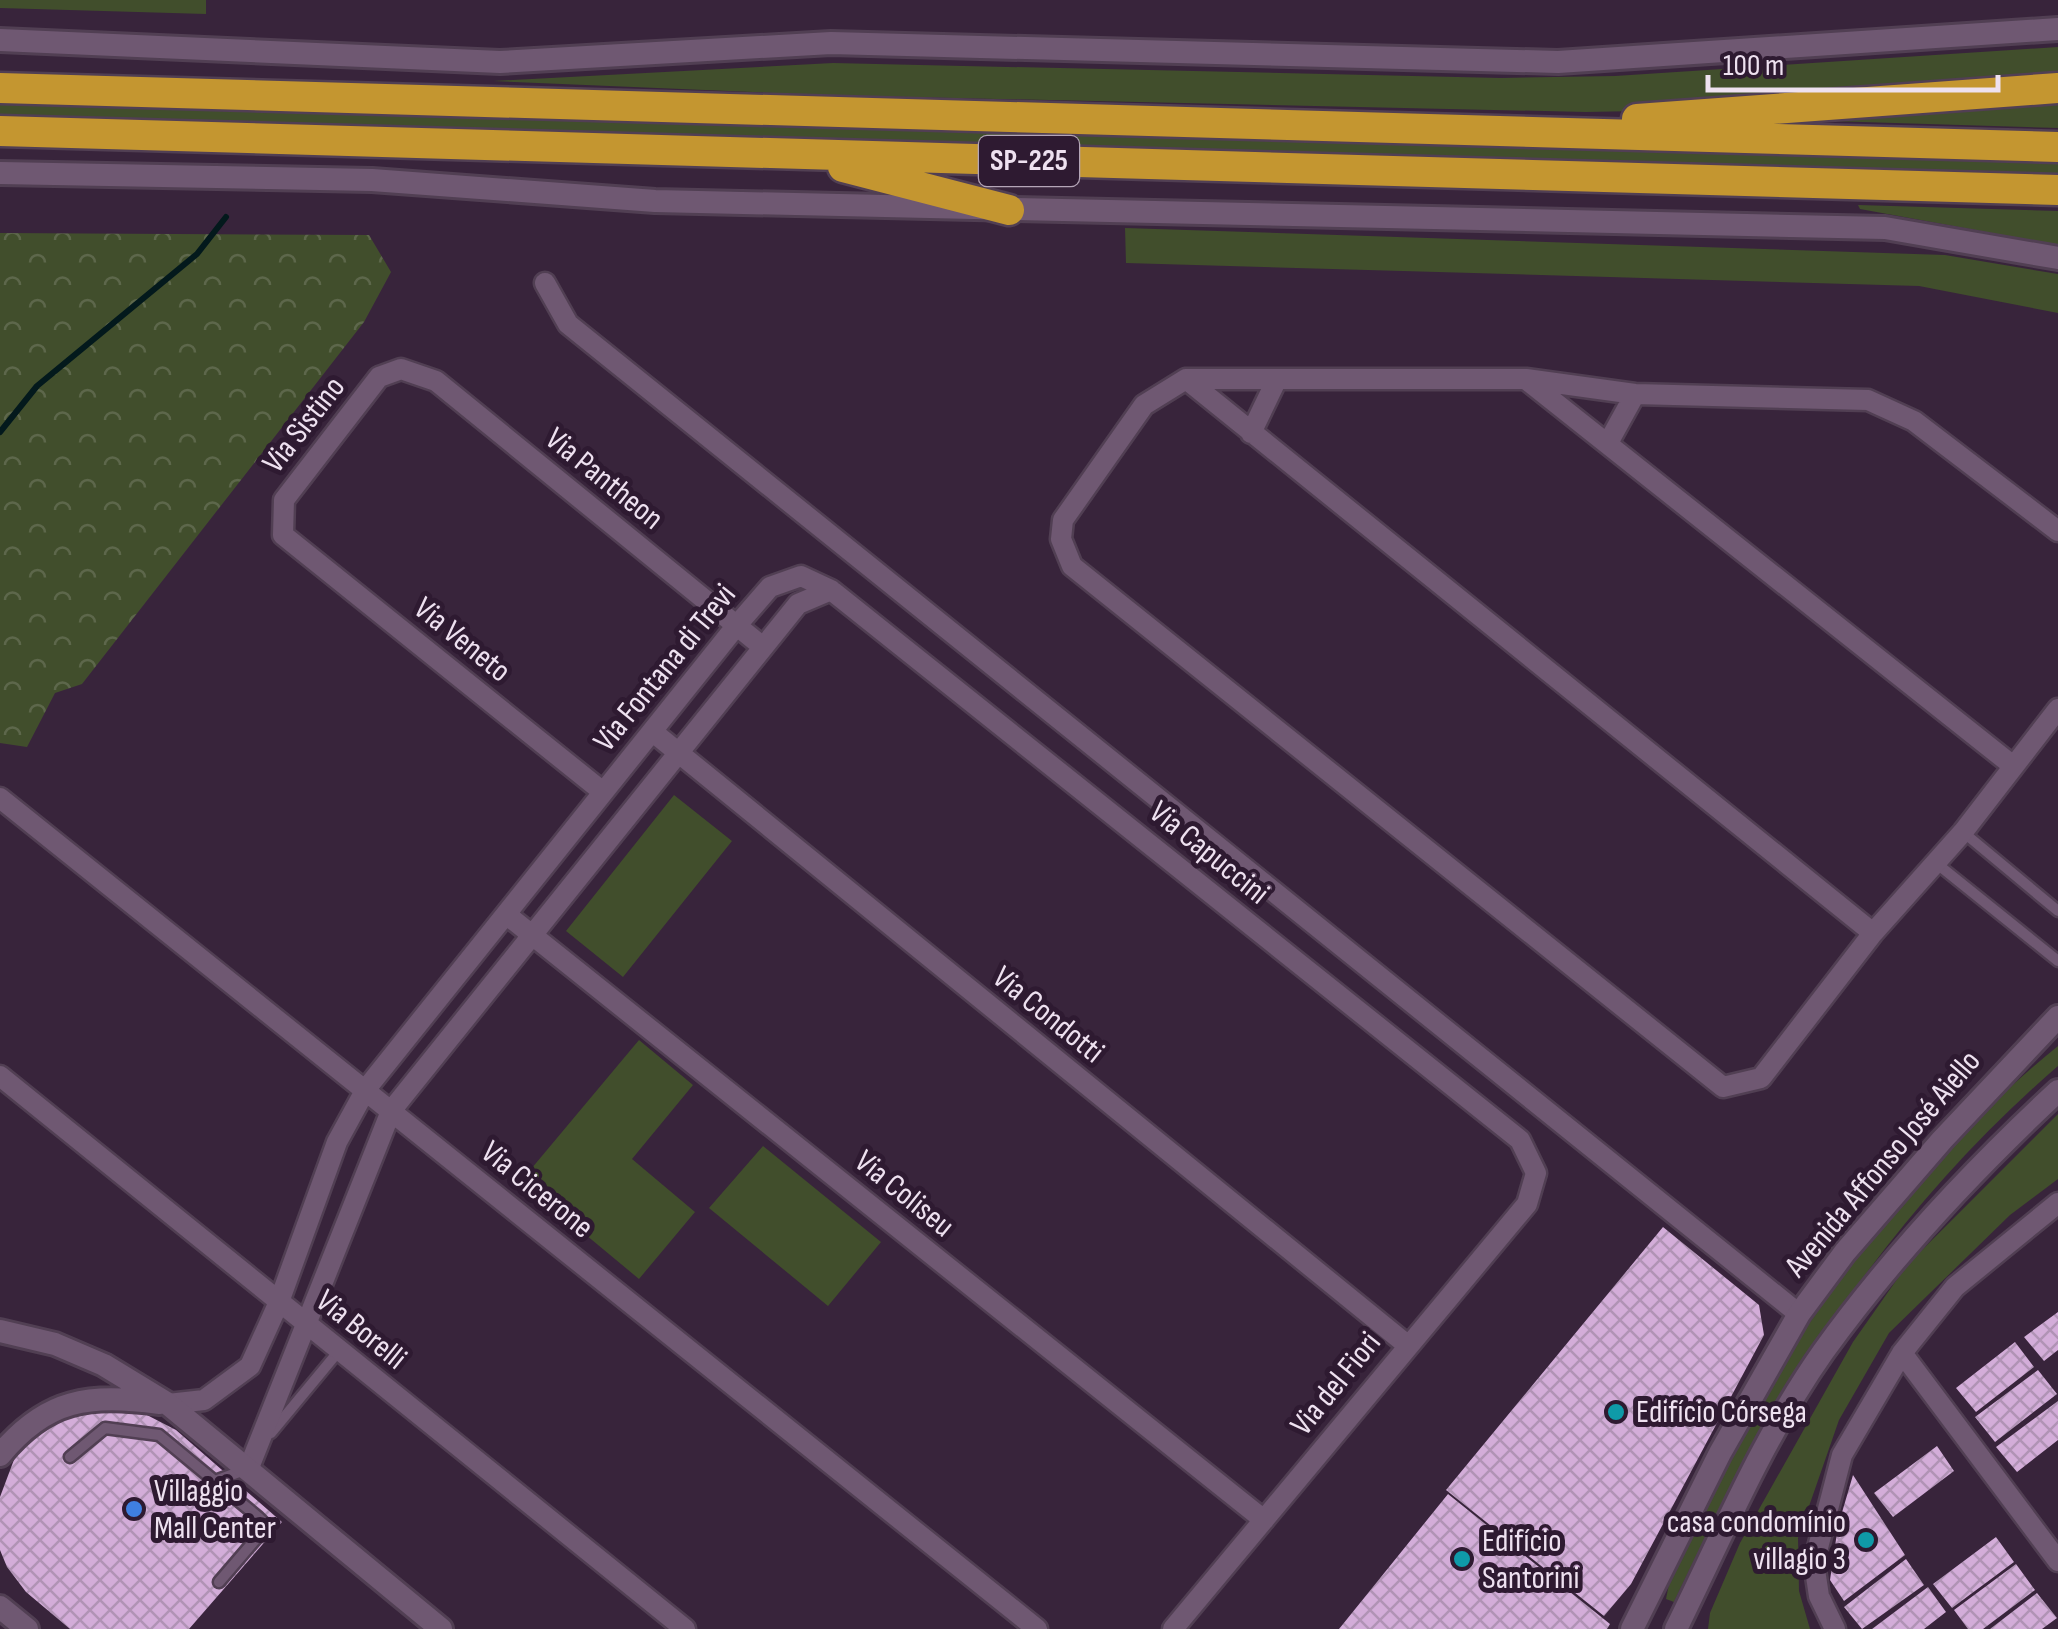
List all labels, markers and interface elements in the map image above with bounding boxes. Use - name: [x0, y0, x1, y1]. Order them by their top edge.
- scale bar: [1708, 30, 1998, 92]
- text: 100 m: [1723, 48, 1784, 84]
- road number: SP-225: [979, 136, 1079, 186]
- street label: Via Sistino: [254, 369, 354, 481]
- street label: Via Pantheon: [537, 420, 671, 538]
- street label: Via Fontana di Trevi: [586, 576, 744, 760]
- street label: Via Veneto: [406, 589, 518, 691]
- street label: Via Capuccini: [1141, 793, 1277, 913]
- street label: Via Condotti: [984, 958, 1112, 1072]
- street label: Avenida Affonso José Aiello: [1776, 1043, 1989, 1286]
- street label: Via Cicerone: [473, 1133, 601, 1247]
- street label: Via Coliseu: [846, 1142, 962, 1246]
- street label: Via Borelli: [308, 1282, 414, 1378]
- street label: Via del Fiori: [1282, 1324, 1390, 1444]
- place label: Edifício Córsega: [1636, 1393, 1807, 1432]
- marker: Edifício Córsega: [1605, 1401, 1627, 1423]
- place label: Villaggio Mall Center: [154, 1472, 276, 1548]
- marker: Villaggio Mall Center: [123, 1498, 145, 1520]
- place label: casa condomínio villagio 3: [1667, 1503, 1846, 1579]
- place label: Edifício Santorini: [1482, 1522, 1580, 1598]
- marker: casa condomínio villagio 3: [1855, 1529, 1877, 1551]
- marker: Edifício Santorini: [1451, 1548, 1473, 1570]

